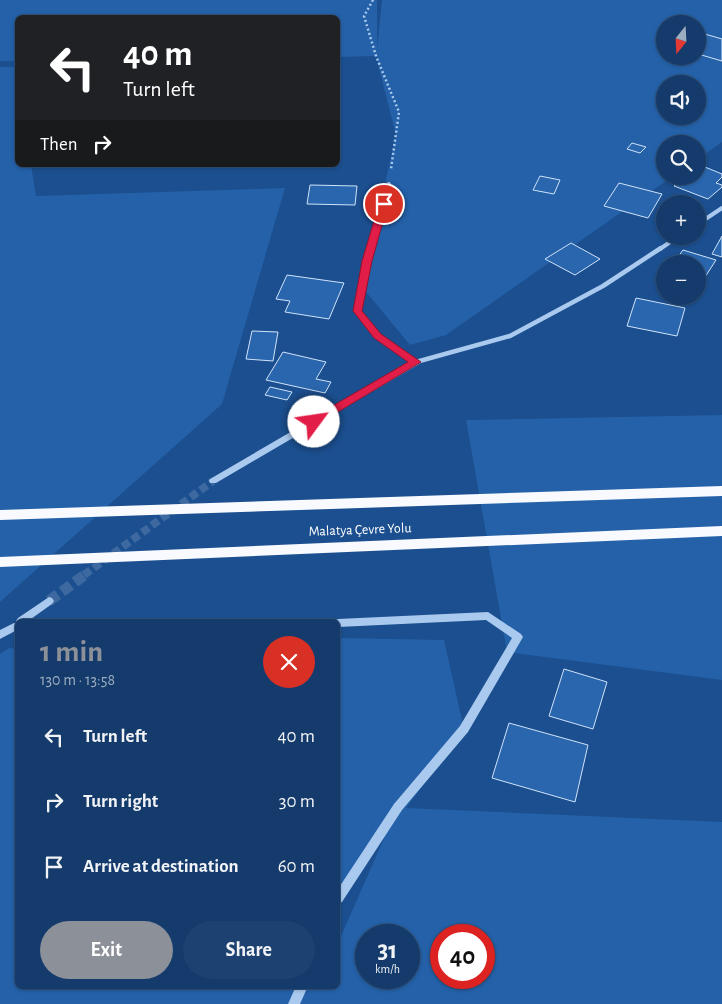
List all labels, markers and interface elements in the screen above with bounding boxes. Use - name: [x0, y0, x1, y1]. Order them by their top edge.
- north arrow: [656, 15, 706, 65]
- map controls: [656, 15, 706, 305]
- icon: left: [40, 35, 105, 100]
- text: 40 m: [123, 37, 192, 72]
- button: sound: [656, 75, 706, 125]
- text: Turn left: [123, 78, 195, 100]
- icon: right: [88, 130, 116, 158]
- text: Then: [40, 135, 78, 154]
- button: search: [656, 135, 706, 185]
- pin: [363, 183, 405, 225]
- icon: arrive: [370, 190, 398, 218]
- button: +: [656, 195, 706, 245]
- button: −: [656, 255, 706, 305]
- position arrow: [287, 395, 339, 447]
- street label: Malatya Çevre Yolu: [308, 521, 412, 539]
- button: close: [263, 636, 315, 688]
- text: 1 min: [40, 637, 103, 667]
- text: 130 m · 13:58: [40, 672, 115, 688]
- icon: left: [40, 723, 68, 751]
- text: Turn left: [83, 727, 147, 746]
- text: 40 m: [277, 727, 315, 746]
- icon: right: [40, 788, 68, 816]
- text: Turn right: [83, 792, 158, 811]
- text: 30 m: [279, 792, 315, 811]
- icon: arrive: [40, 853, 68, 881]
- text: Arrive at destination: [83, 857, 239, 876]
- text: 60 m: [278, 857, 315, 876]
- button: Exit: [40, 921, 173, 979]
- button: Share: [183, 921, 315, 979]
- speed limit sign: 40: [430, 924, 495, 989]
- text: 31: [378, 938, 397, 963]
- text: km/h: [375, 963, 400, 975]

